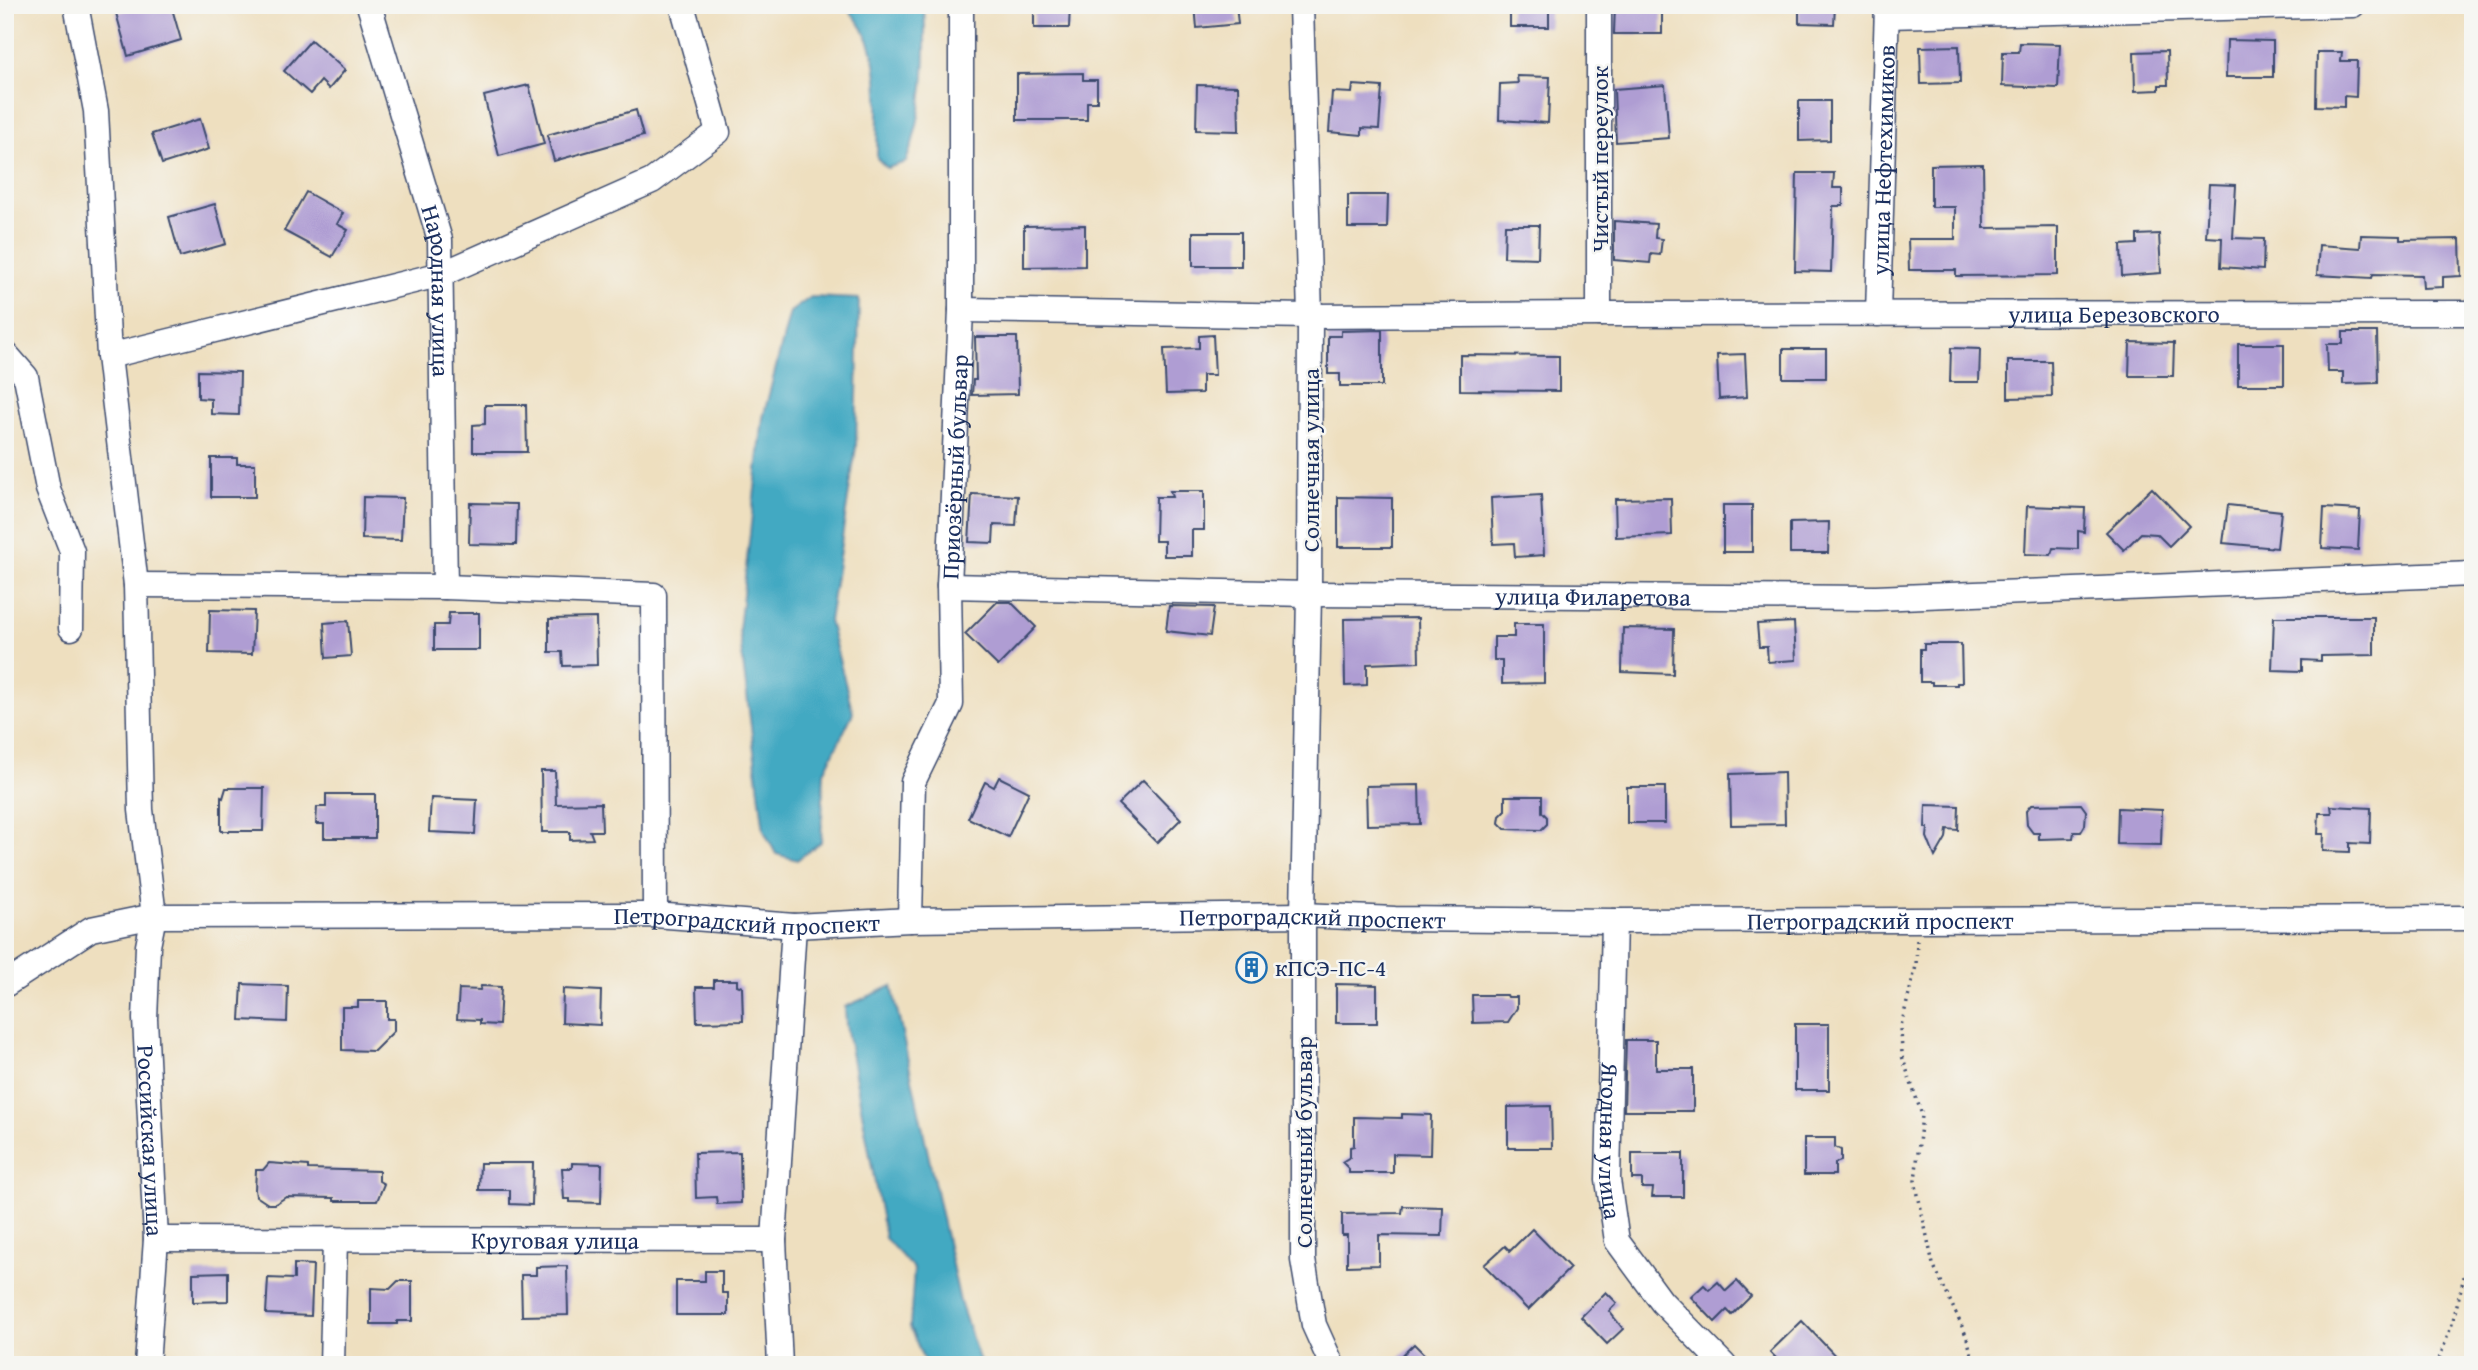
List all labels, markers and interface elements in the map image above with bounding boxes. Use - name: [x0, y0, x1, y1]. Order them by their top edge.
- street label: улица Нефтехимиков: [1862, 44, 1903, 277]
- street label: Чистый переулок: [1582, 65, 1617, 252]
- street label: Народная улица: [413, 200, 459, 378]
- street label: улица Березовского: [2007, 296, 2220, 331]
- street label: Приозёрный бульвар: [932, 354, 977, 580]
- street label: Солнечная улица: [1293, 367, 1328, 552]
- street label: улица Филаретова: [1494, 578, 1692, 614]
- street label: Петроградский проспект: [614, 897, 881, 944]
- street label: Петроградский проспект: [1179, 897, 1446, 937]
- street label: Петроградский проспект: [1747, 902, 2014, 938]
- building icon: кПСЭ-ПС-4: [1235, 950, 1269, 984]
- place label: кПСЭ-ПС-4: [1275, 950, 1386, 985]
- street label: Солнечный бульвар: [1286, 1036, 1321, 1248]
- street label: Российская улица: [129, 1044, 173, 1238]
- street label: Ягодная улица: [1591, 1061, 1631, 1222]
- street label: Круговая улица: [471, 1222, 639, 1257]

